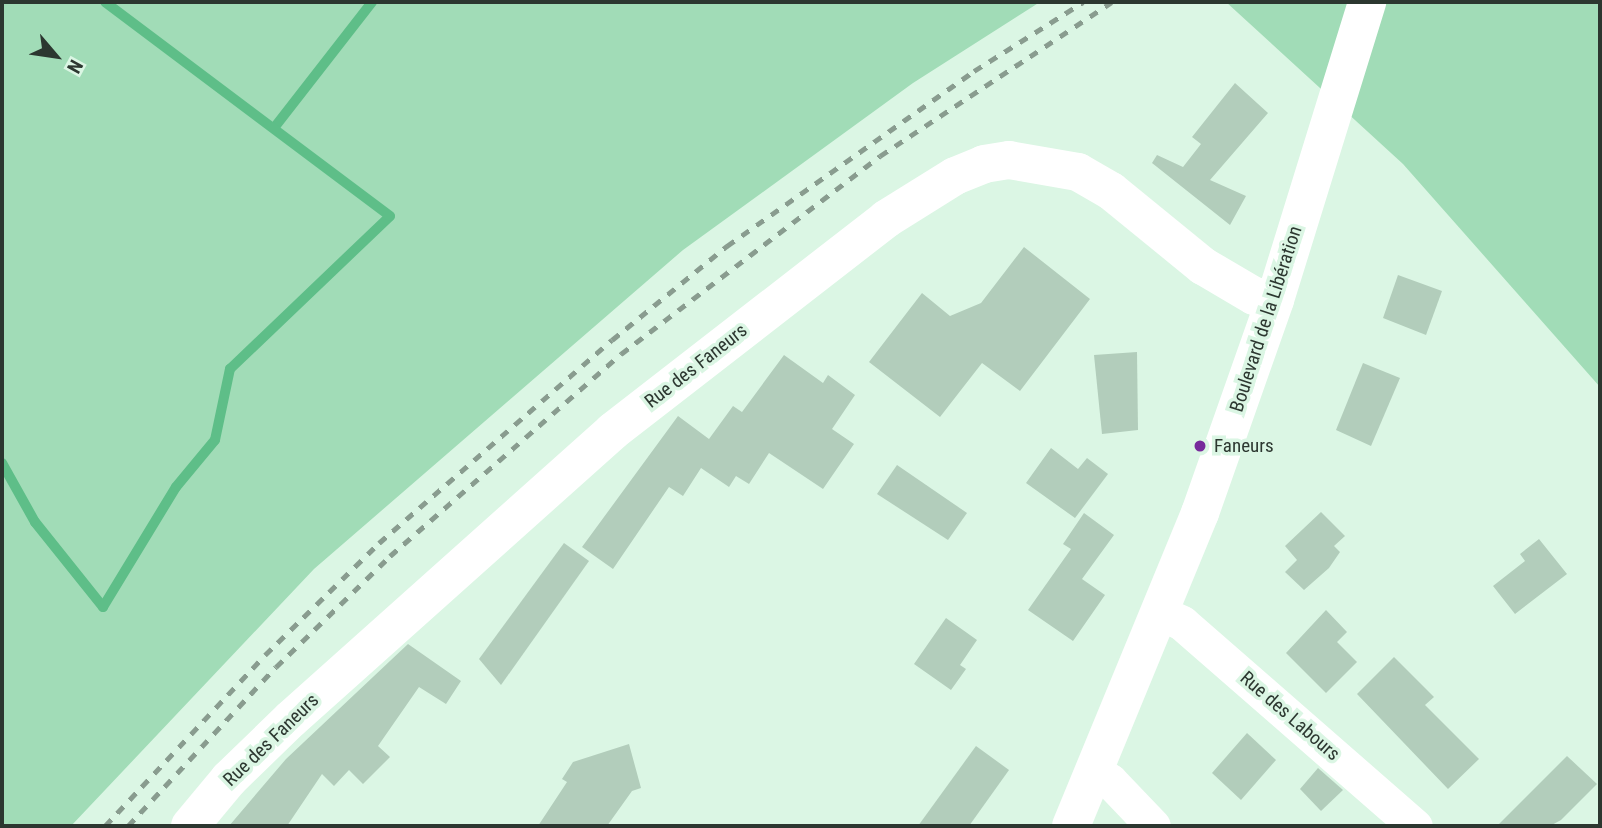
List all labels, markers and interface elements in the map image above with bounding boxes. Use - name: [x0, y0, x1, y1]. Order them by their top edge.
- north arrow: [21, 21, 91, 91]
- text: N: [62, 56, 88, 77]
- street label: Boulevard de la Libération: [1225, 223, 1307, 415]
- street label: Rue des Faneurs: [640, 319, 752, 413]
- place label: Faneurs: [1214, 435, 1274, 457]
- marker: Faneurs: [1192, 438, 1208, 454]
- street label: Rue des Labours: [1236, 667, 1344, 765]
- street label: Rue des Faneurs: [219, 689, 323, 791]

